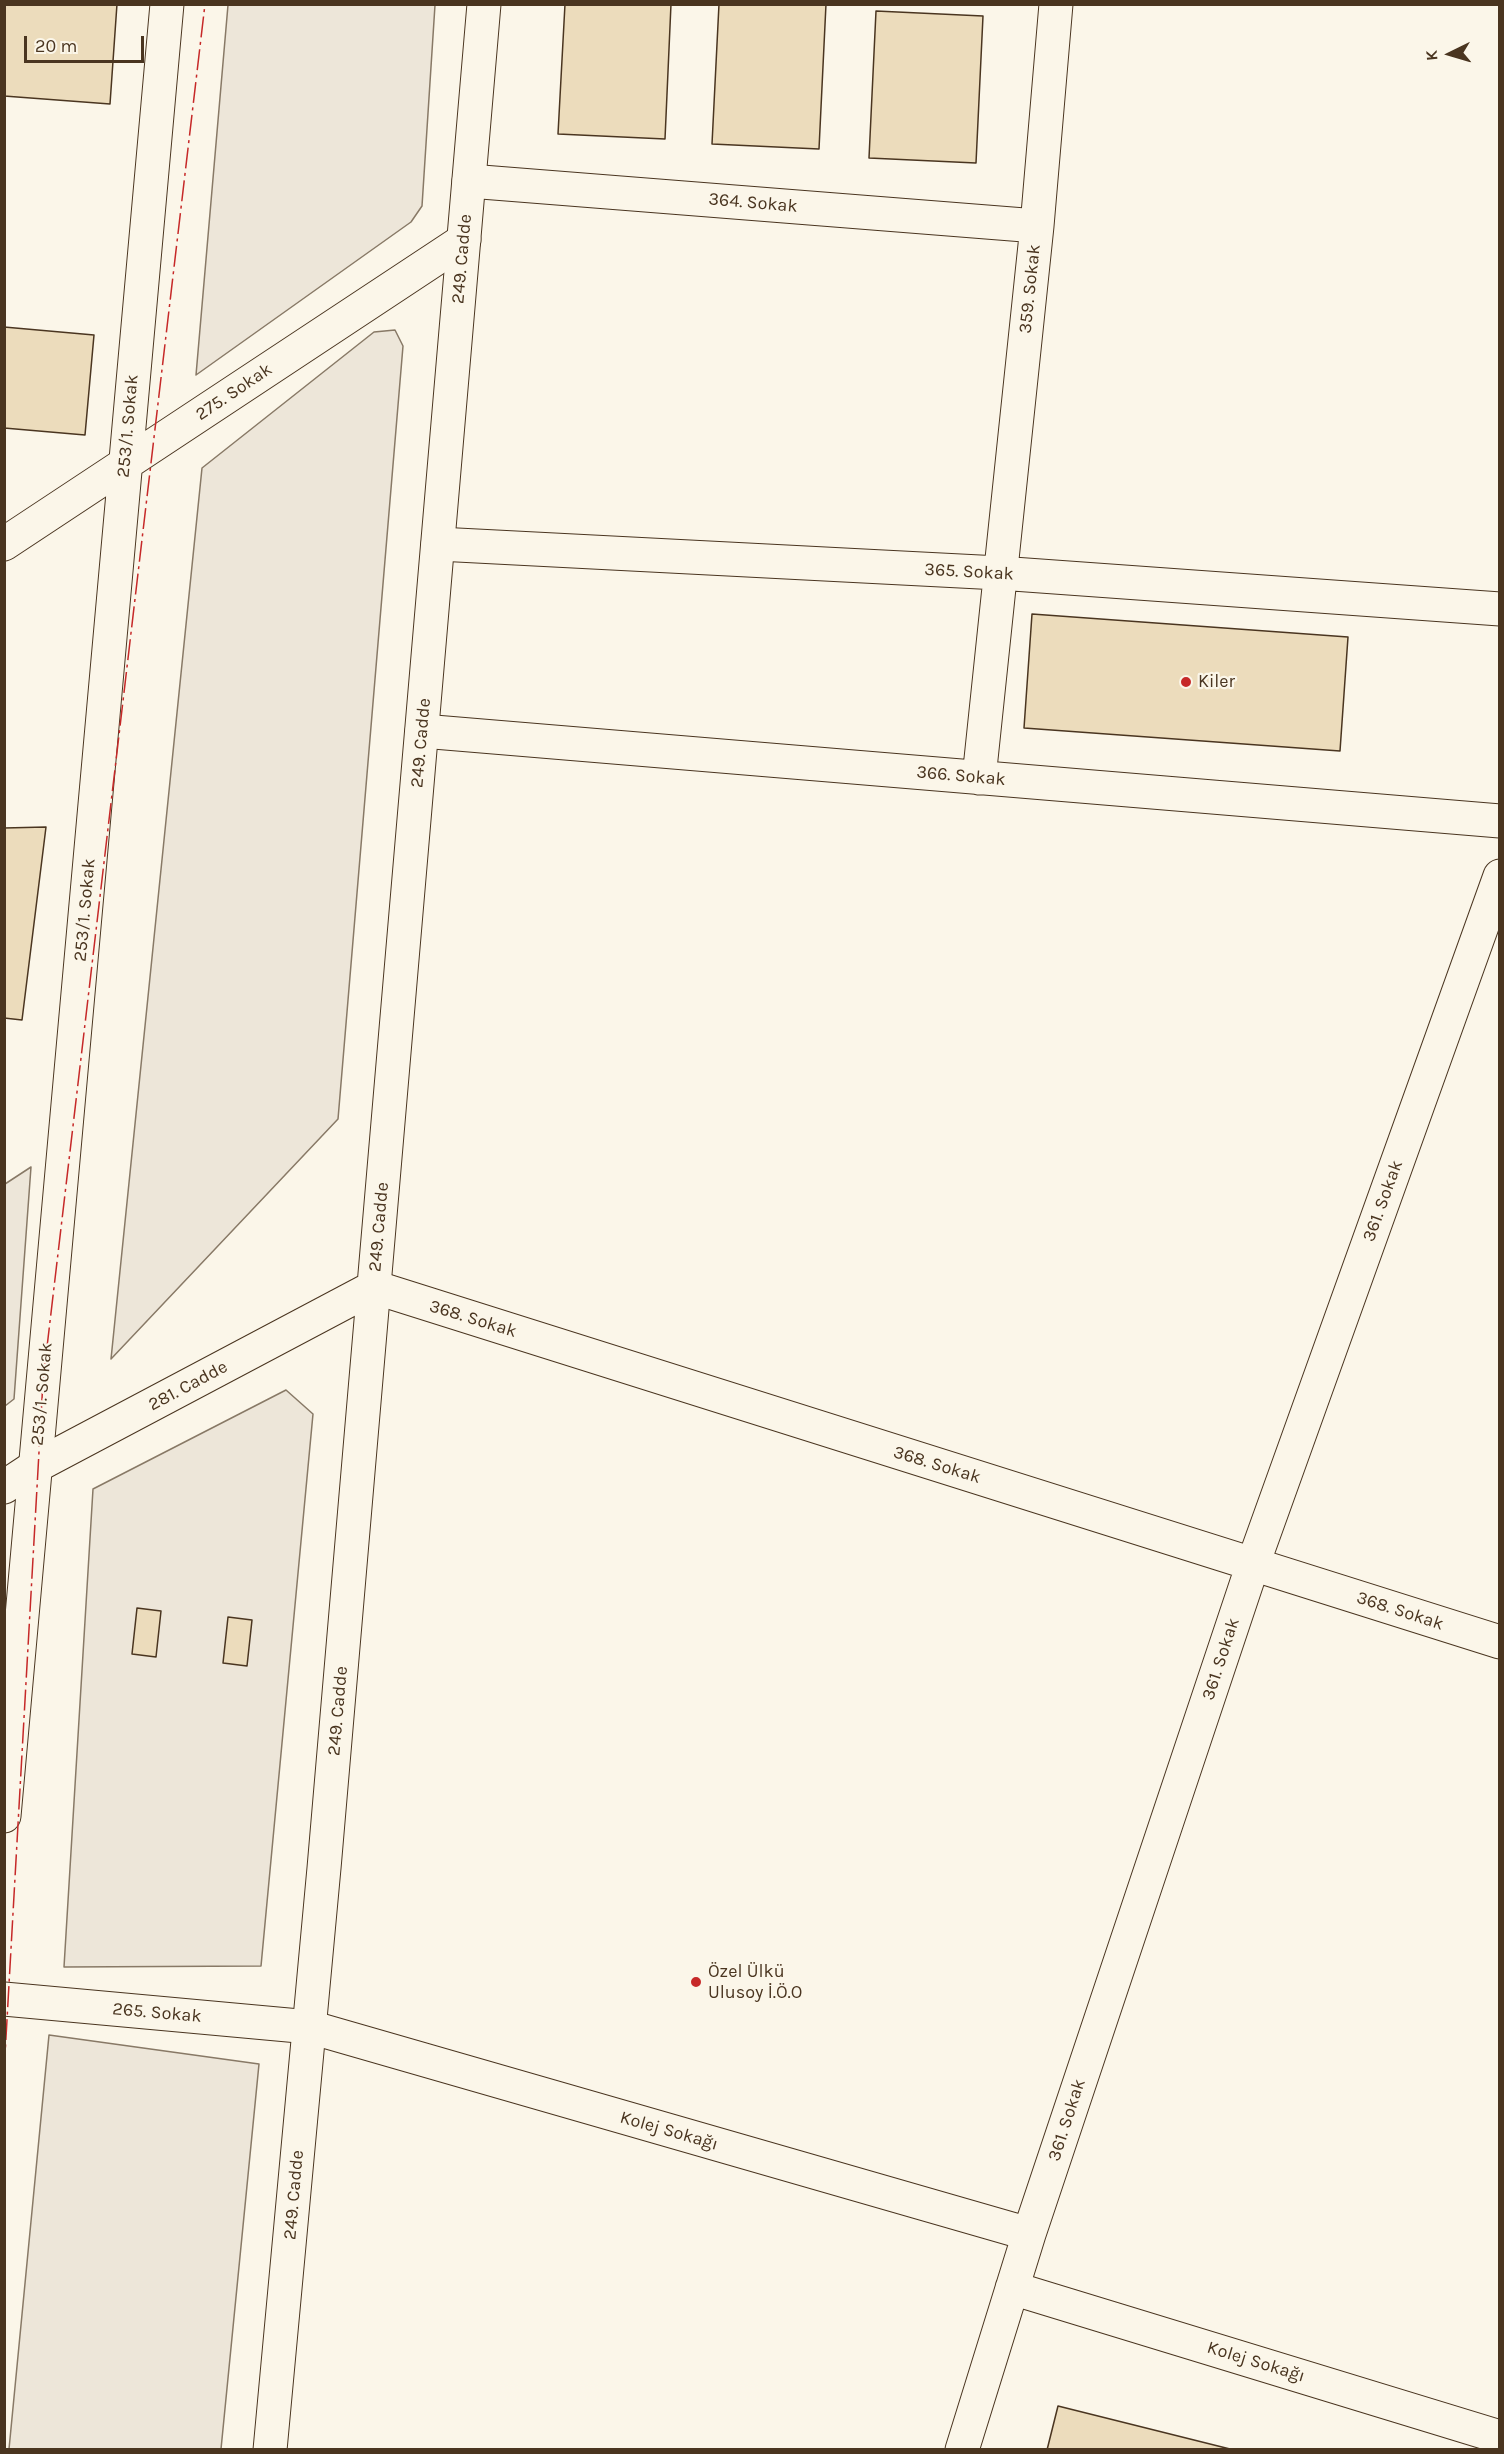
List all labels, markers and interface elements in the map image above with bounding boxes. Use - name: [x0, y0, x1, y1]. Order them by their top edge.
- scale bar: [27, 24, 147, 62]
- north arrow: [1420, 24, 1480, 84]
- text: 20 m: [35, 35, 77, 57]
- text: K: [1422, 50, 1441, 62]
- street label: 364. Sokak: [708, 188, 798, 218]
- street label: 249. Cadde: [447, 213, 477, 305]
- street label: 359. Sokak: [1015, 243, 1045, 335]
- street label: 275. Sokak: [192, 359, 276, 425]
- street label: 253/1. Sokak: [113, 374, 143, 478]
- street label: 365. Sokak: [924, 559, 1014, 585]
- place label: Kiler: [1198, 671, 1235, 693]
- marker: Kiler: [1179, 675, 1193, 689]
- street label: 249. Cadde: [406, 697, 436, 789]
- street label: 366. Sokak: [915, 761, 1007, 791]
- street label: 253/1. Sokak: [70, 858, 100, 962]
- street label: 361. Sokak: [1358, 1157, 1408, 1245]
- street label: 249. Cadde: [364, 1181, 394, 1273]
- street label: 368. Sokak: [427, 1295, 519, 1343]
- street label: 253/1. Sokak: [27, 1342, 57, 1446]
- street label: 281. Cadde: [145, 1356, 231, 1416]
- street label: 368. Sokak: [891, 1441, 983, 1489]
- street label: 368. Sokak: [1354, 1587, 1446, 1635]
- street label: 361. Sokak: [1198, 1615, 1244, 1703]
- street label: 249. Cadde: [323, 1665, 353, 1757]
- place label: Özel Ülkü Ulusoy İ.Ö.O: [708, 1961, 802, 2004]
- marker: Özel Ülkü Ulusoy İ.Ö.O: [689, 1975, 703, 1989]
- street label: 265. Sokak: [112, 1998, 202, 2028]
- street label: 361. Sokak: [1044, 2076, 1090, 2164]
- street label: Kolej Sokağı: [617, 2107, 721, 2155]
- street label: 249. Cadde: [279, 2149, 309, 2241]
- street label: Kolej Sokağı: [1204, 2337, 1308, 2387]

